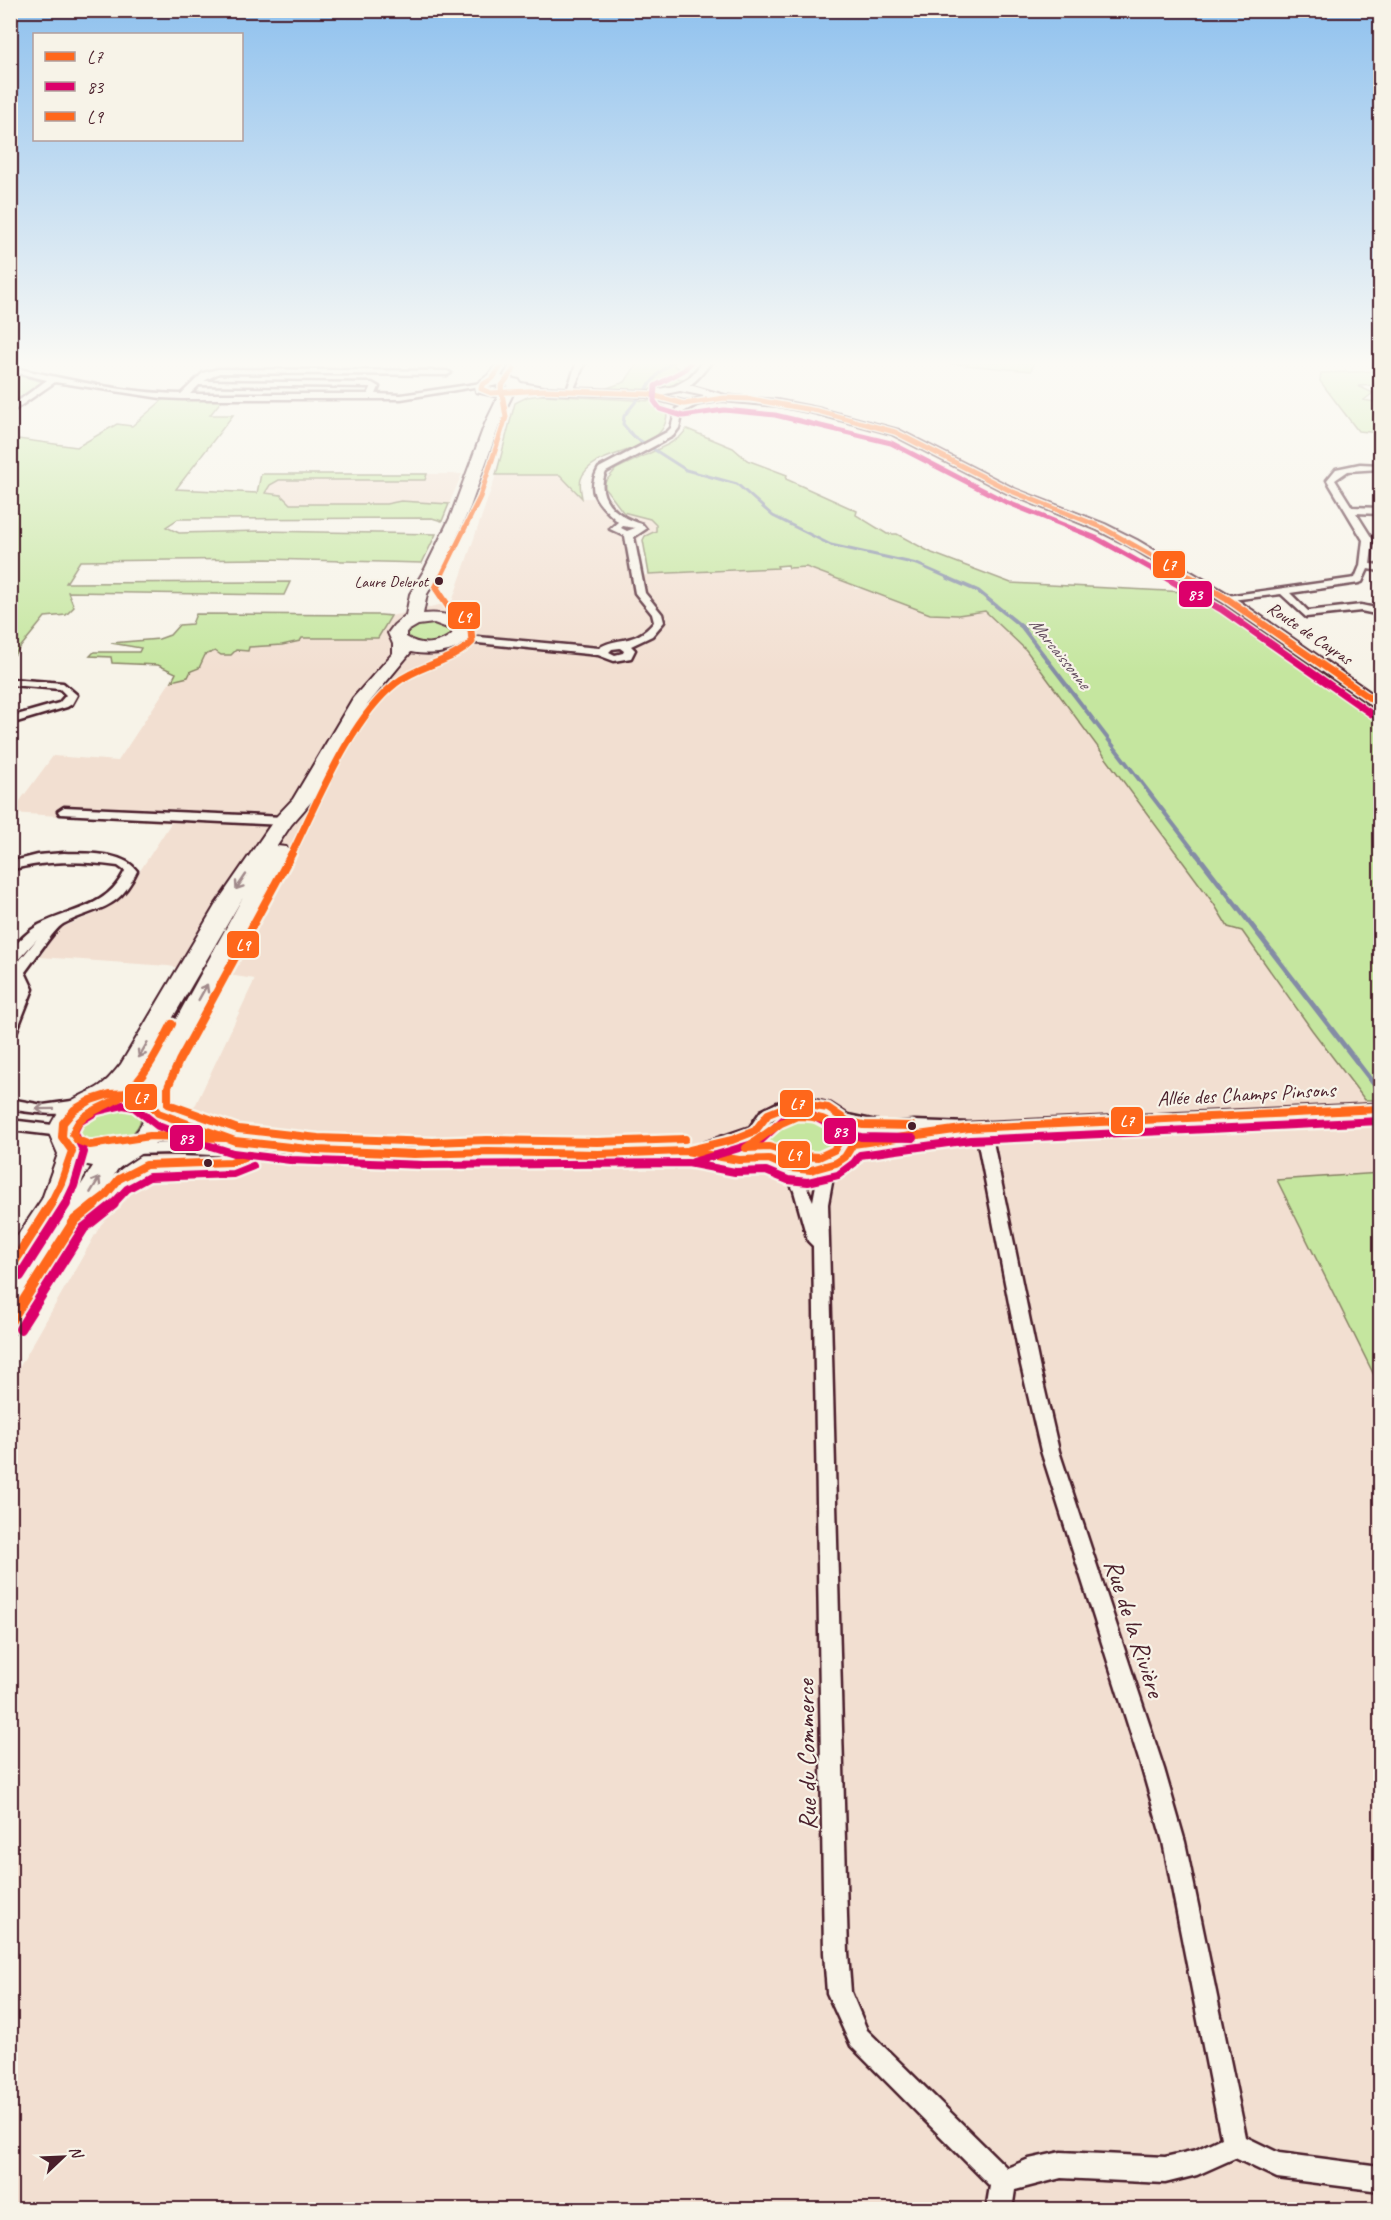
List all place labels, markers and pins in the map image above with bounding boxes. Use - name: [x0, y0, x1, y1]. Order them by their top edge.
- place label: Laure Delerot: [354, 572, 430, 592]
- marker: Laure Delerot: [433, 575, 445, 587]
- unlabelled marker: [906, 1120, 918, 1132]
- unlabelled marker: [202, 1157, 214, 1169]

